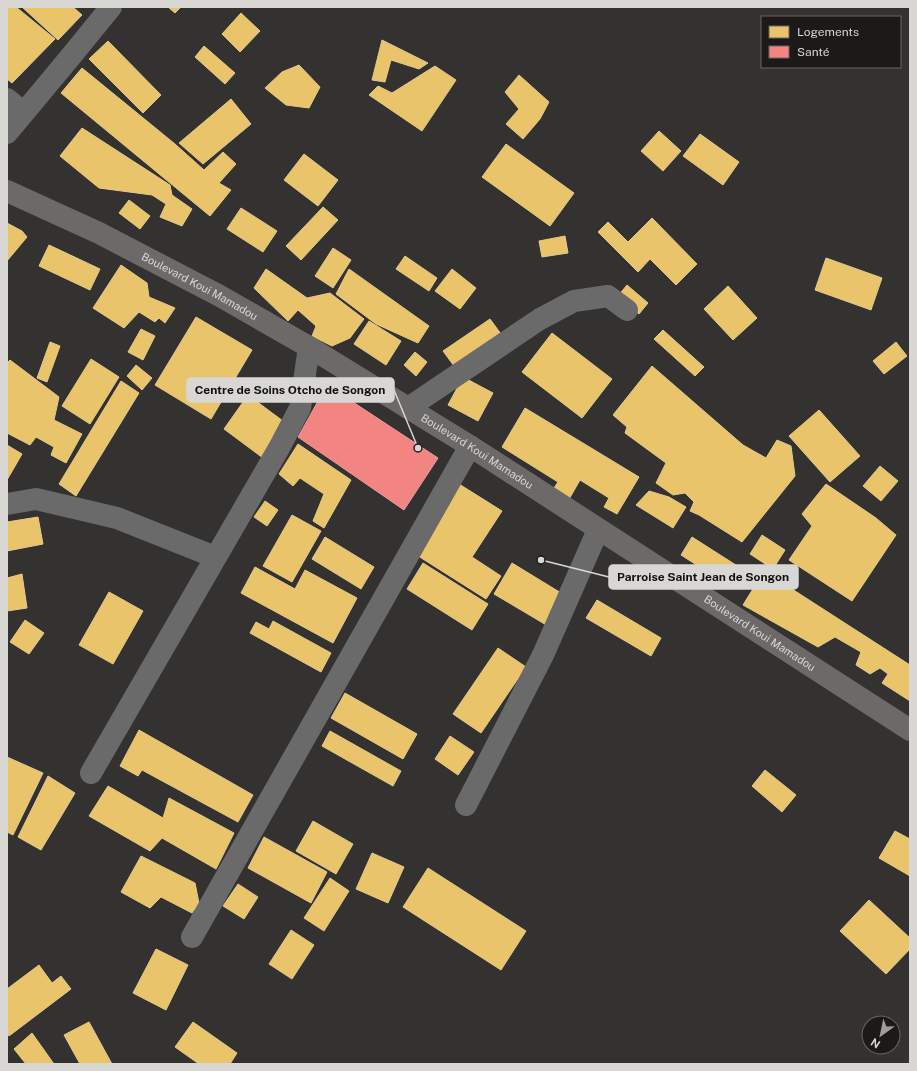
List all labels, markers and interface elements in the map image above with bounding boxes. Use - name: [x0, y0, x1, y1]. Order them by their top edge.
- legend: [761, 16, 901, 68]
- text: Logements: [797, 25, 859, 39]
- text: Santé: [797, 45, 830, 59]
- street label: Boulevard Koui Mamadou: [140, 250, 260, 322]
- callout: Centre de Soins Otcho de Songon: [187, 378, 394, 402]
- text: Centre de Soins Otcho de Songon: [195, 383, 385, 397]
- street label: Boulevard Koui Mamadou: [419, 411, 535, 491]
- callout: Parroise Saint Jean de Songon: [609, 565, 798, 589]
- text: Parroise Saint Jean de Songon: [617, 570, 789, 584]
- street label: Boulevard Koui Mamadou: [702, 593, 818, 673]
- north arrow: [861, 1015, 901, 1055]
- text: N: [869, 1036, 882, 1051]

